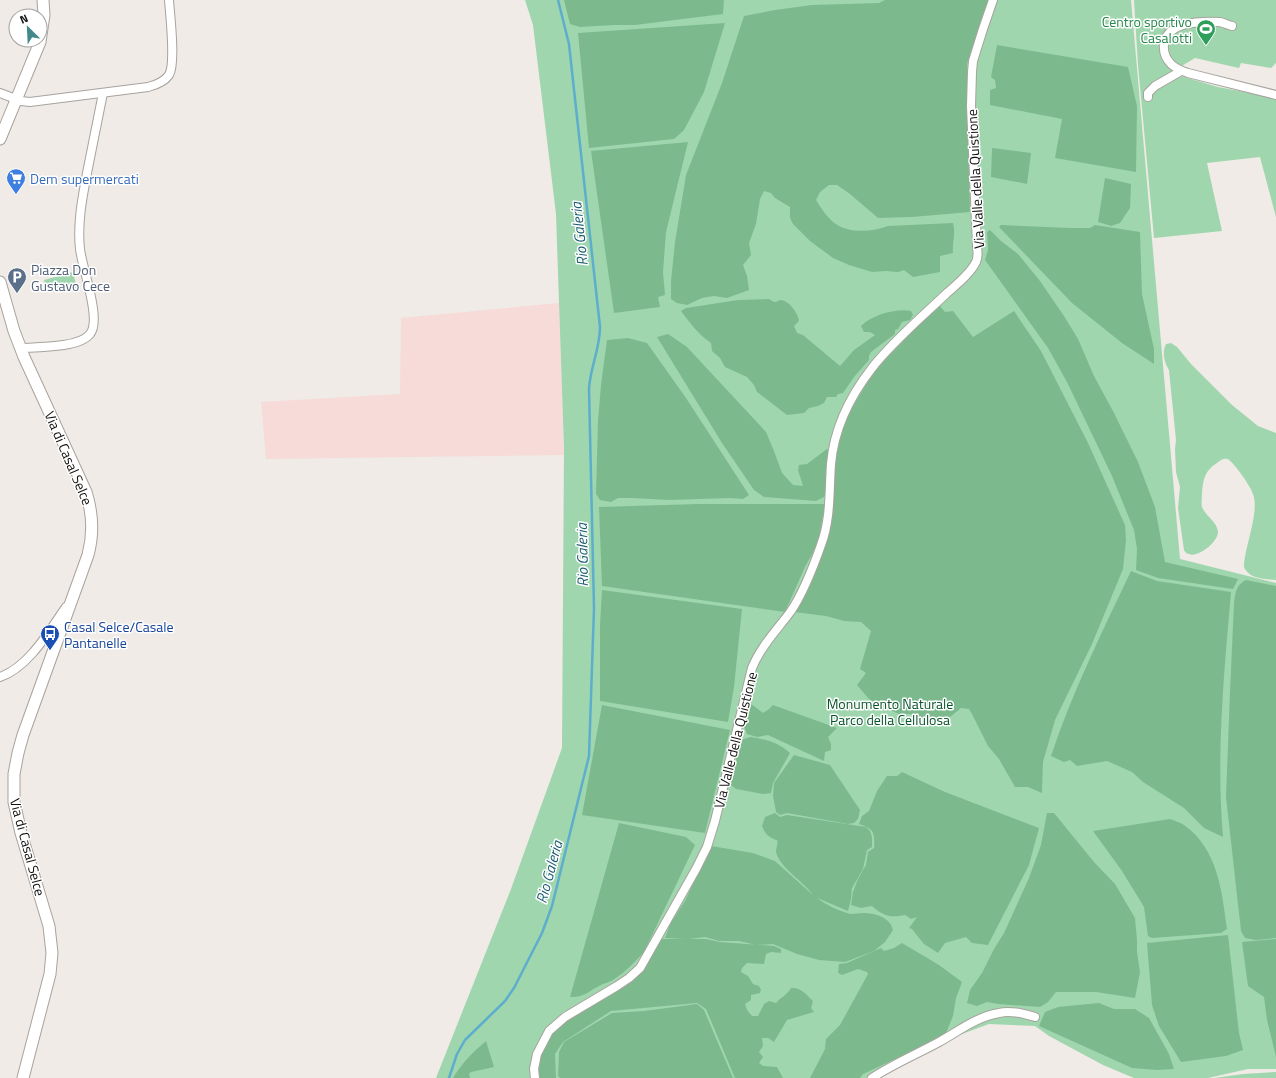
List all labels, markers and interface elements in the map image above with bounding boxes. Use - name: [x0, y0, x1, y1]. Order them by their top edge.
- north arrow: [8, 8, 48, 48]
- text: N: [17, 10, 31, 28]
- place label: Centro sportivo Casalotti: [1102, 11, 1192, 48]
- sports icon: Centro sportivo Casalotti: [1195, 18, 1217, 46]
- street label: Via Valle della Quistione: [961, 109, 989, 249]
- supermarket icon: Dem supermercati: [5, 167, 27, 195]
- place label: Dem supermercati: [30, 168, 139, 189]
- water label: Rio Galeria: [564, 200, 594, 267]
- place label: Piazza Don Gustavo Cece: [31, 259, 110, 296]
- parking icon: Piazza Don Gustavo Cece: [6, 266, 28, 294]
- street label: Via di Casal Selce: [40, 408, 98, 508]
- water label: Rio Galeria: [570, 521, 594, 587]
- place label: Casal Selce/Casale Pantanelle: [64, 616, 174, 653]
- bus stop icon: Casal Selce/Casale Pantanelle: [39, 623, 61, 651]
- street label: Via Valle della Quistione: [708, 670, 762, 810]
- park label: Monumento Naturale Parco della Cellulosa: [827, 693, 953, 730]
- street label: Via di Casal Selce: [5, 796, 51, 898]
- water label: Rio Galeria: [530, 837, 569, 906]

